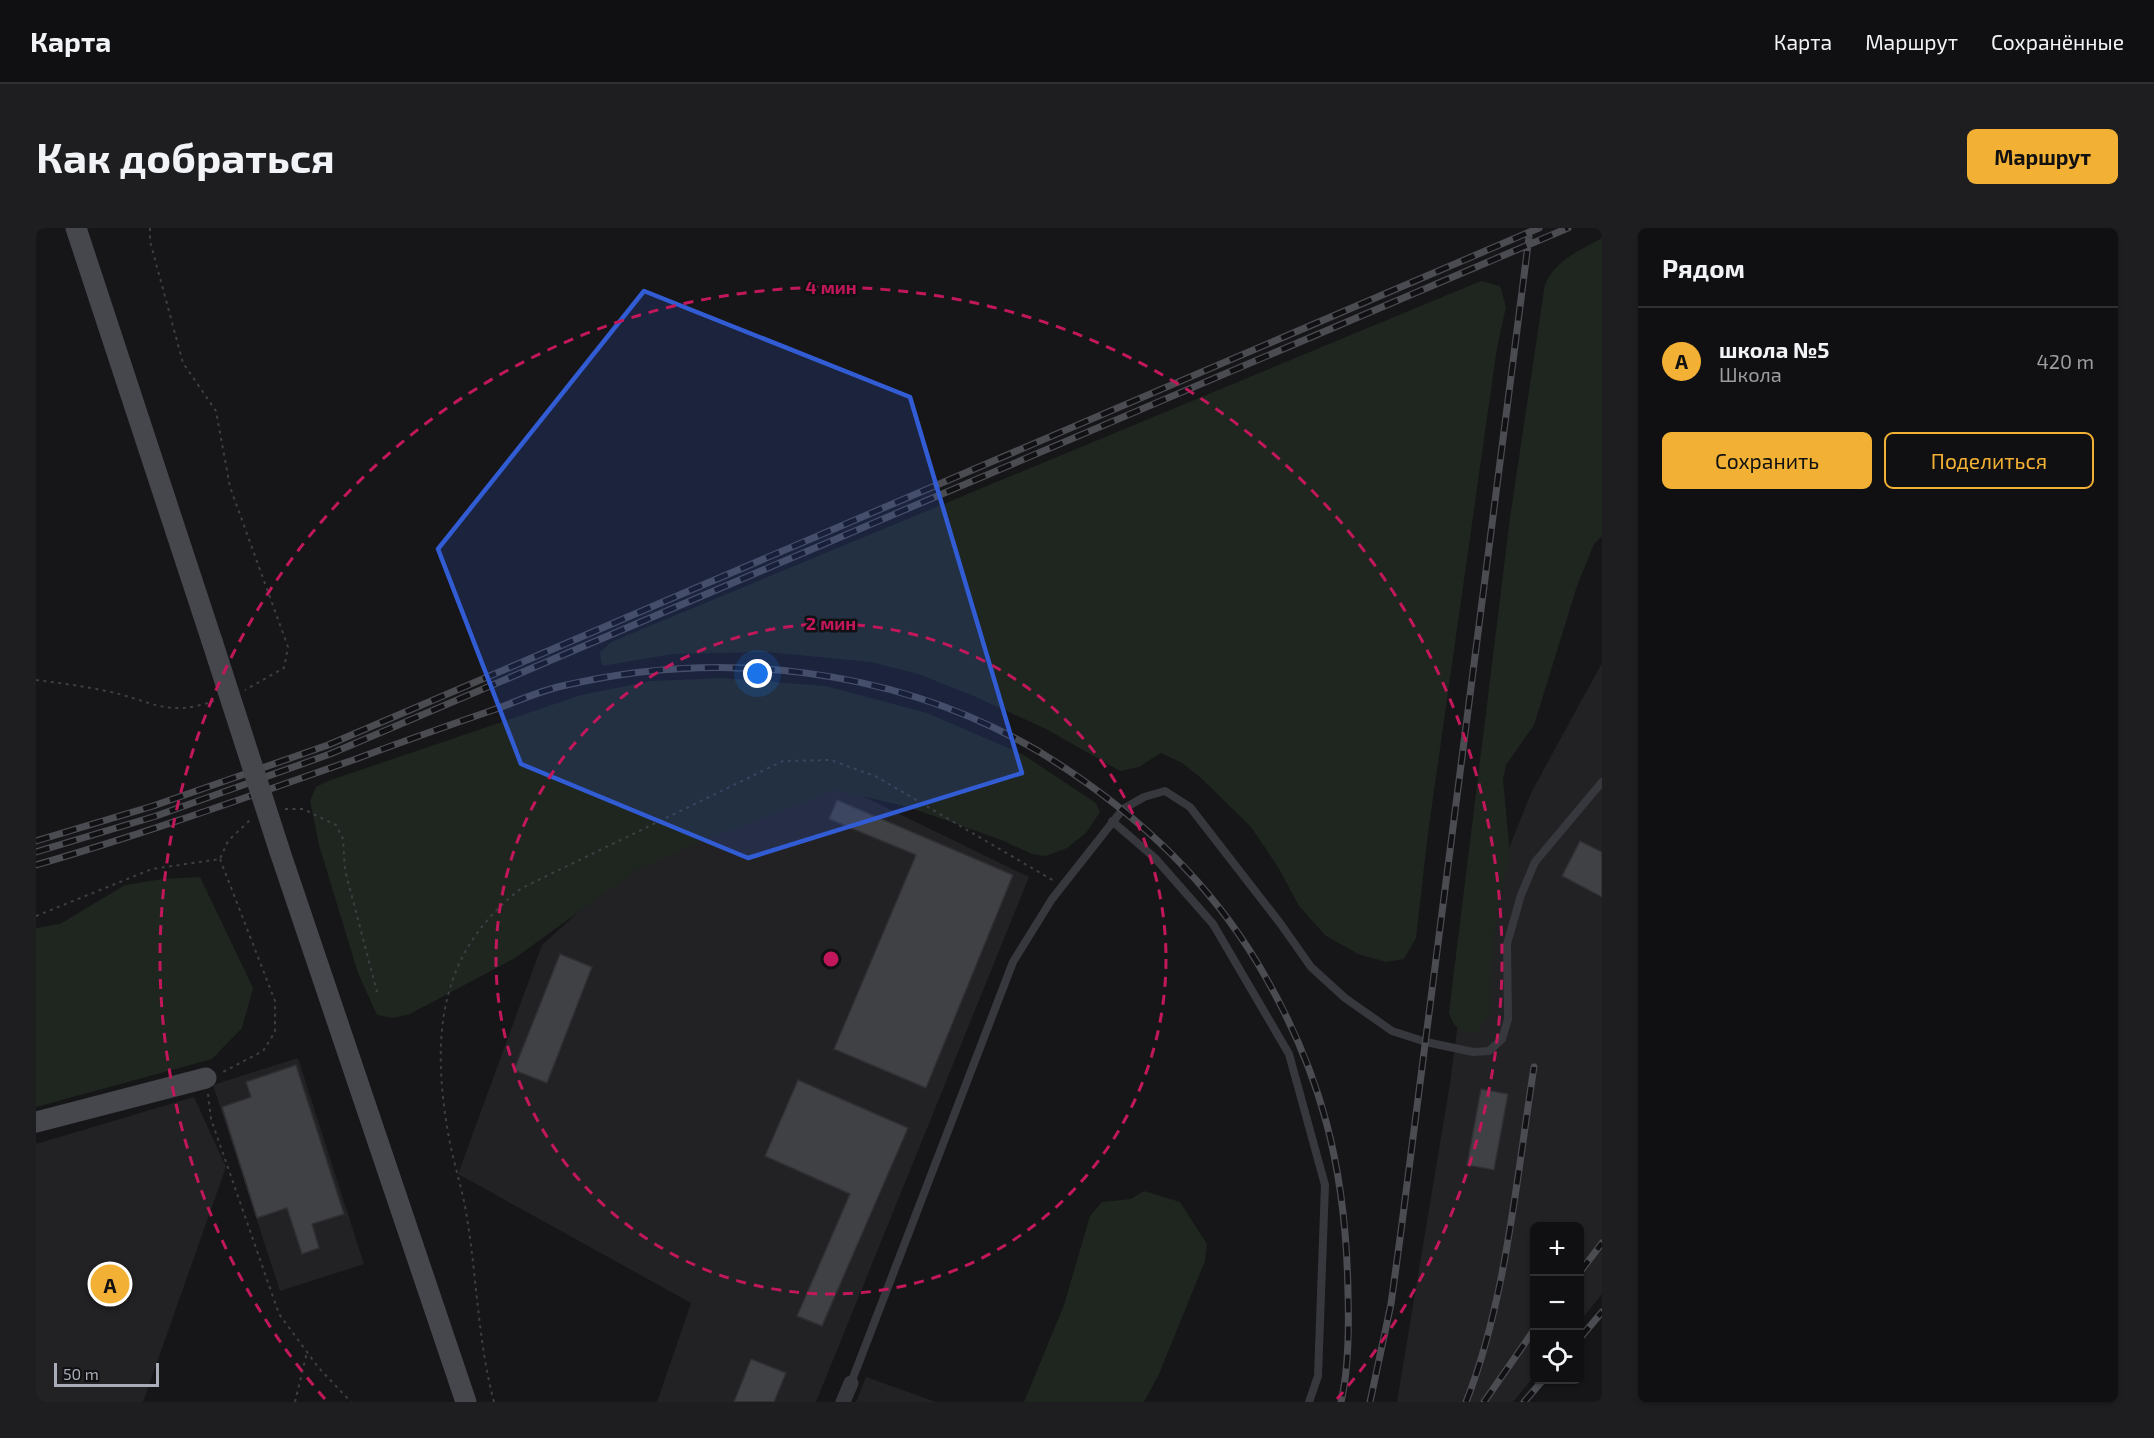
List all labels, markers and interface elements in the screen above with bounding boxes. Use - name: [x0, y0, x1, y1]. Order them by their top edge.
- text: Карта: [30, 24, 111, 58]
- text: Карта: [1774, 29, 1832, 54]
- text: Маршрут: [1865, 29, 1958, 54]
- text: Сохранённые: [1991, 29, 2124, 54]
- button: Маршрут: [1967, 129, 2118, 184]
- text: Как добраться: [36, 131, 335, 181]
- text: Рядом: [1662, 252, 1745, 283]
- text: 4 мин: [805, 276, 857, 298]
- text: школа №5: [1719, 336, 1830, 362]
- text: A: [1675, 349, 1688, 373]
- text: 420 m: [2036, 349, 2094, 373]
- text: Школа: [1719, 362, 1782, 386]
- button: Сохранить: [1662, 432, 1872, 489]
- button: Поделиться: [1884, 432, 2094, 489]
- text: 2 мин: [806, 612, 856, 634]
- your location: [743, 659, 772, 688]
- centre of rings: [821, 949, 841, 969]
- map controls: [1530, 1222, 1584, 1384]
- button: +: [1530, 1222, 1584, 1276]
- pin: A: [90, 1262, 130, 1306]
- button: −: [1530, 1276, 1584, 1330]
- button: locate: [1530, 1330, 1584, 1384]
- scale bar: [54, 1360, 159, 1388]
- text: 50 m: [63, 1364, 99, 1383]

